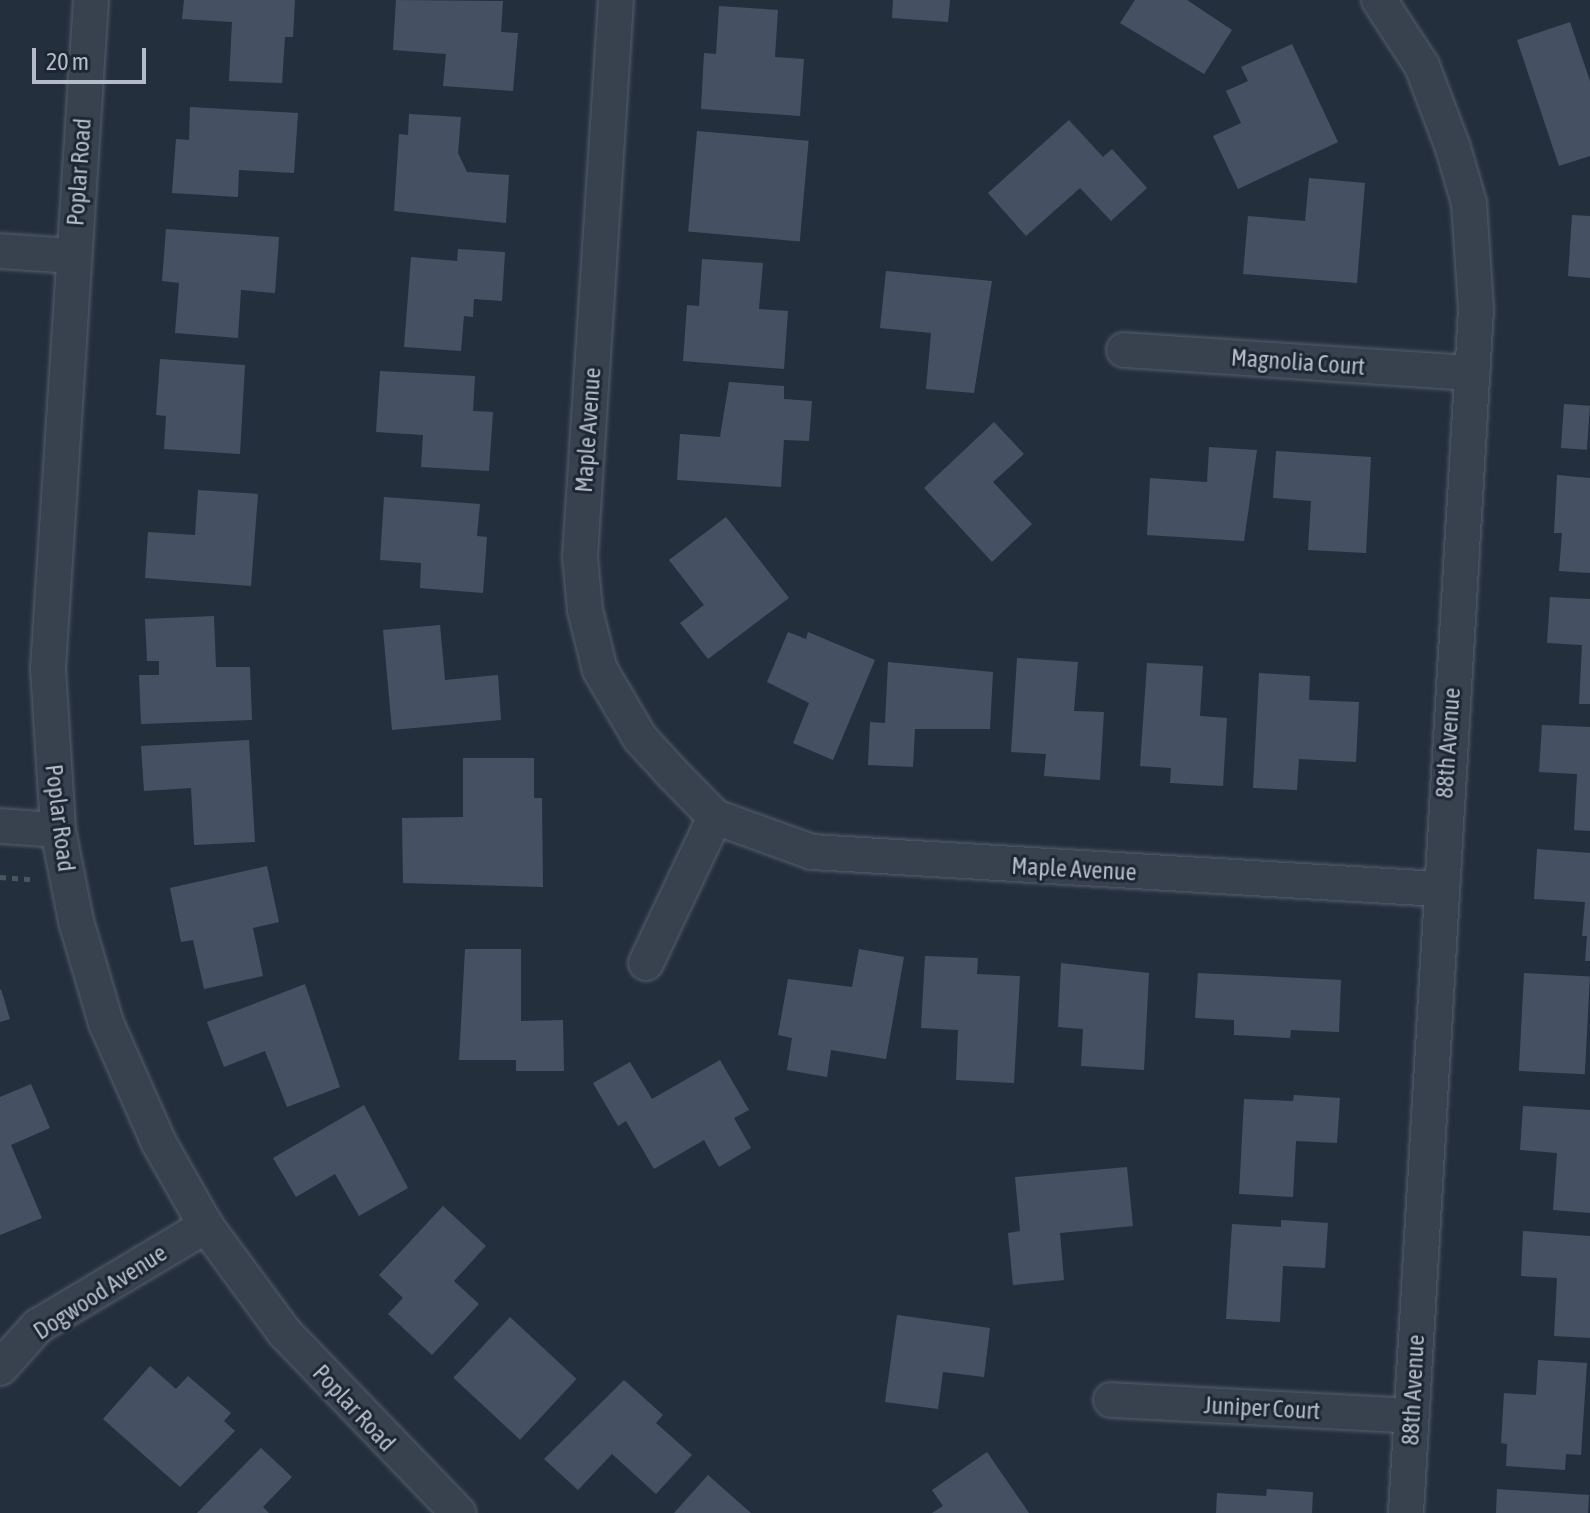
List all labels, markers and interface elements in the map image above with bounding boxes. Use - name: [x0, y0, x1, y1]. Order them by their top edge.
- scale bar: [36, 32, 150, 82]
- text: 20 m: [46, 48, 89, 75]
- street label: Poplar Road: [61, 117, 97, 227]
- street label: Magnolia Court: [1230, 343, 1366, 381]
- street label: Maple Avenue: [569, 366, 607, 494]
- street label: 88th Avenue: [1430, 687, 1466, 799]
- street label: Poplar Road: [39, 763, 81, 873]
- street label: Maple Avenue: [1011, 851, 1137, 887]
- street label: Dogwood Avenue: [28, 1238, 172, 1346]
- street label: 88th Avenue: [1396, 1334, 1430, 1446]
- street label: Poplar Road: [307, 1359, 401, 1457]
- street label: Juniper Court: [1203, 1391, 1321, 1425]

